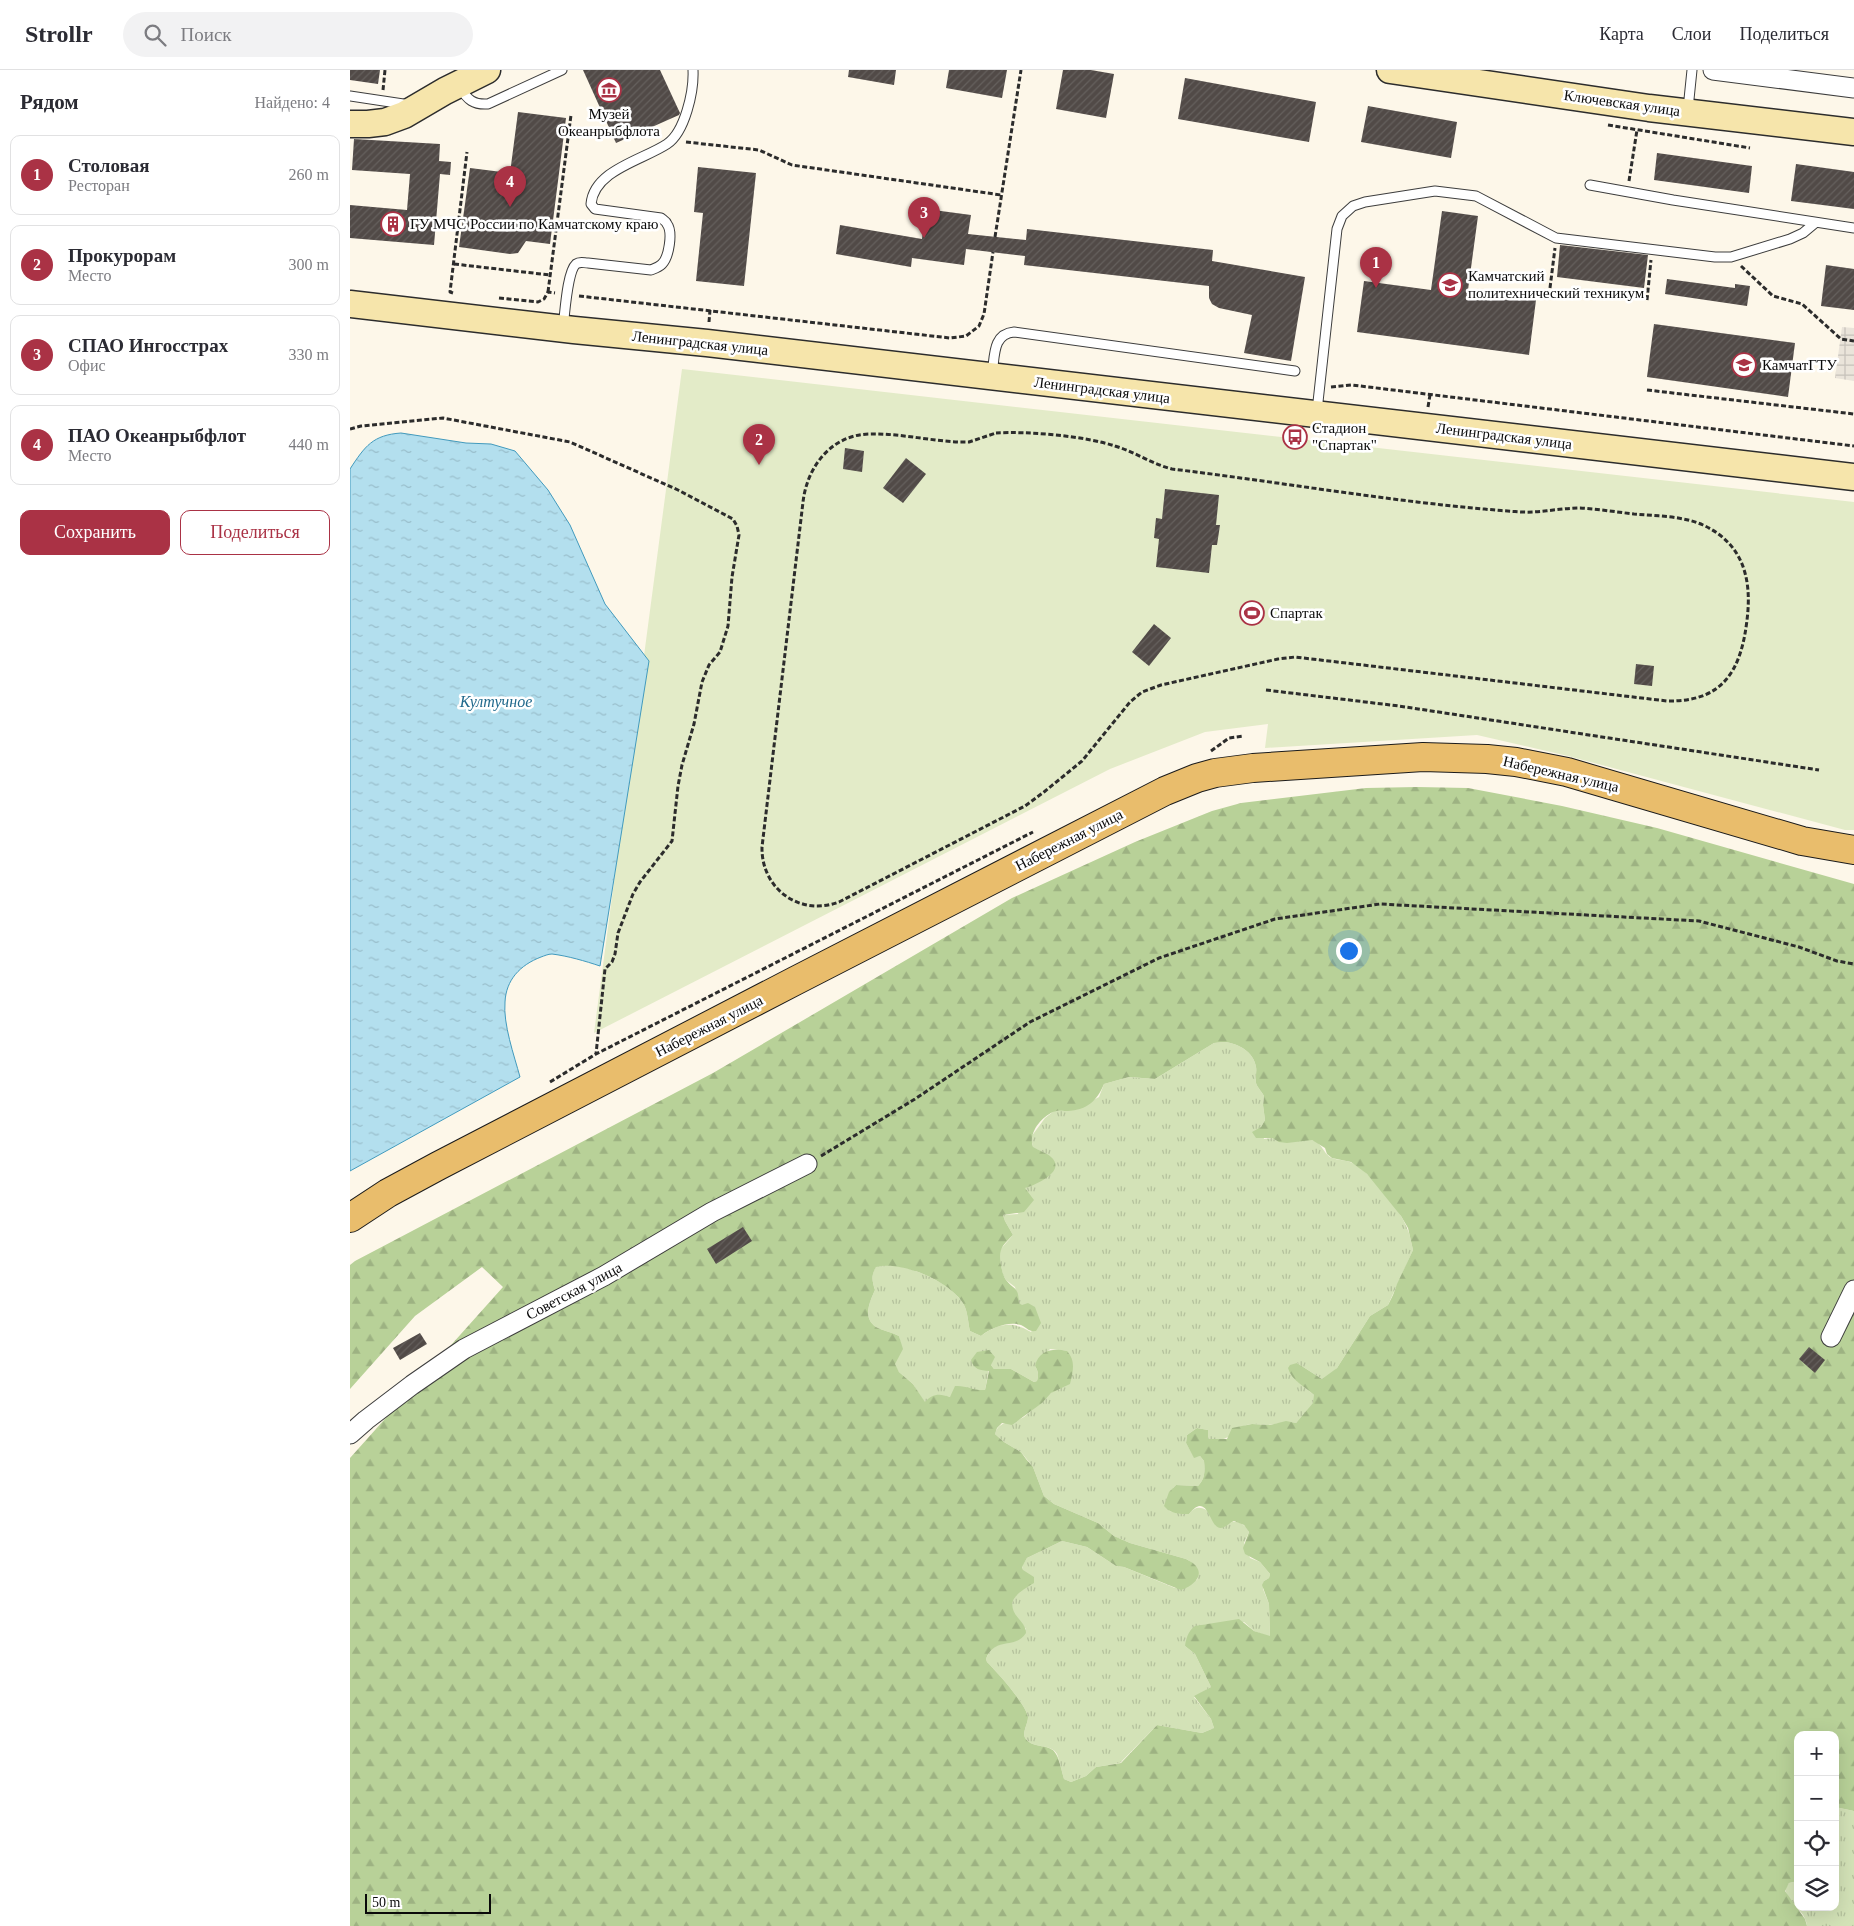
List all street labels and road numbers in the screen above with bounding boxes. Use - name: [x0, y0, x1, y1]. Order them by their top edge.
- street label: Ключевская улица: [1563, 87, 1682, 119]
- street label: Ленинградская улица: [631, 328, 769, 358]
- street label: Ленинградская улица: [1033, 374, 1171, 406]
- street label: Ленинградская улица: [1435, 420, 1573, 452]
- street label: Набережная улица: [1501, 753, 1621, 795]
- street label: Набережная улица: [1013, 806, 1126, 874]
- street label: Набережная улица: [653, 992, 766, 1060]
- street label: Советская улица: [523, 1259, 625, 1323]

